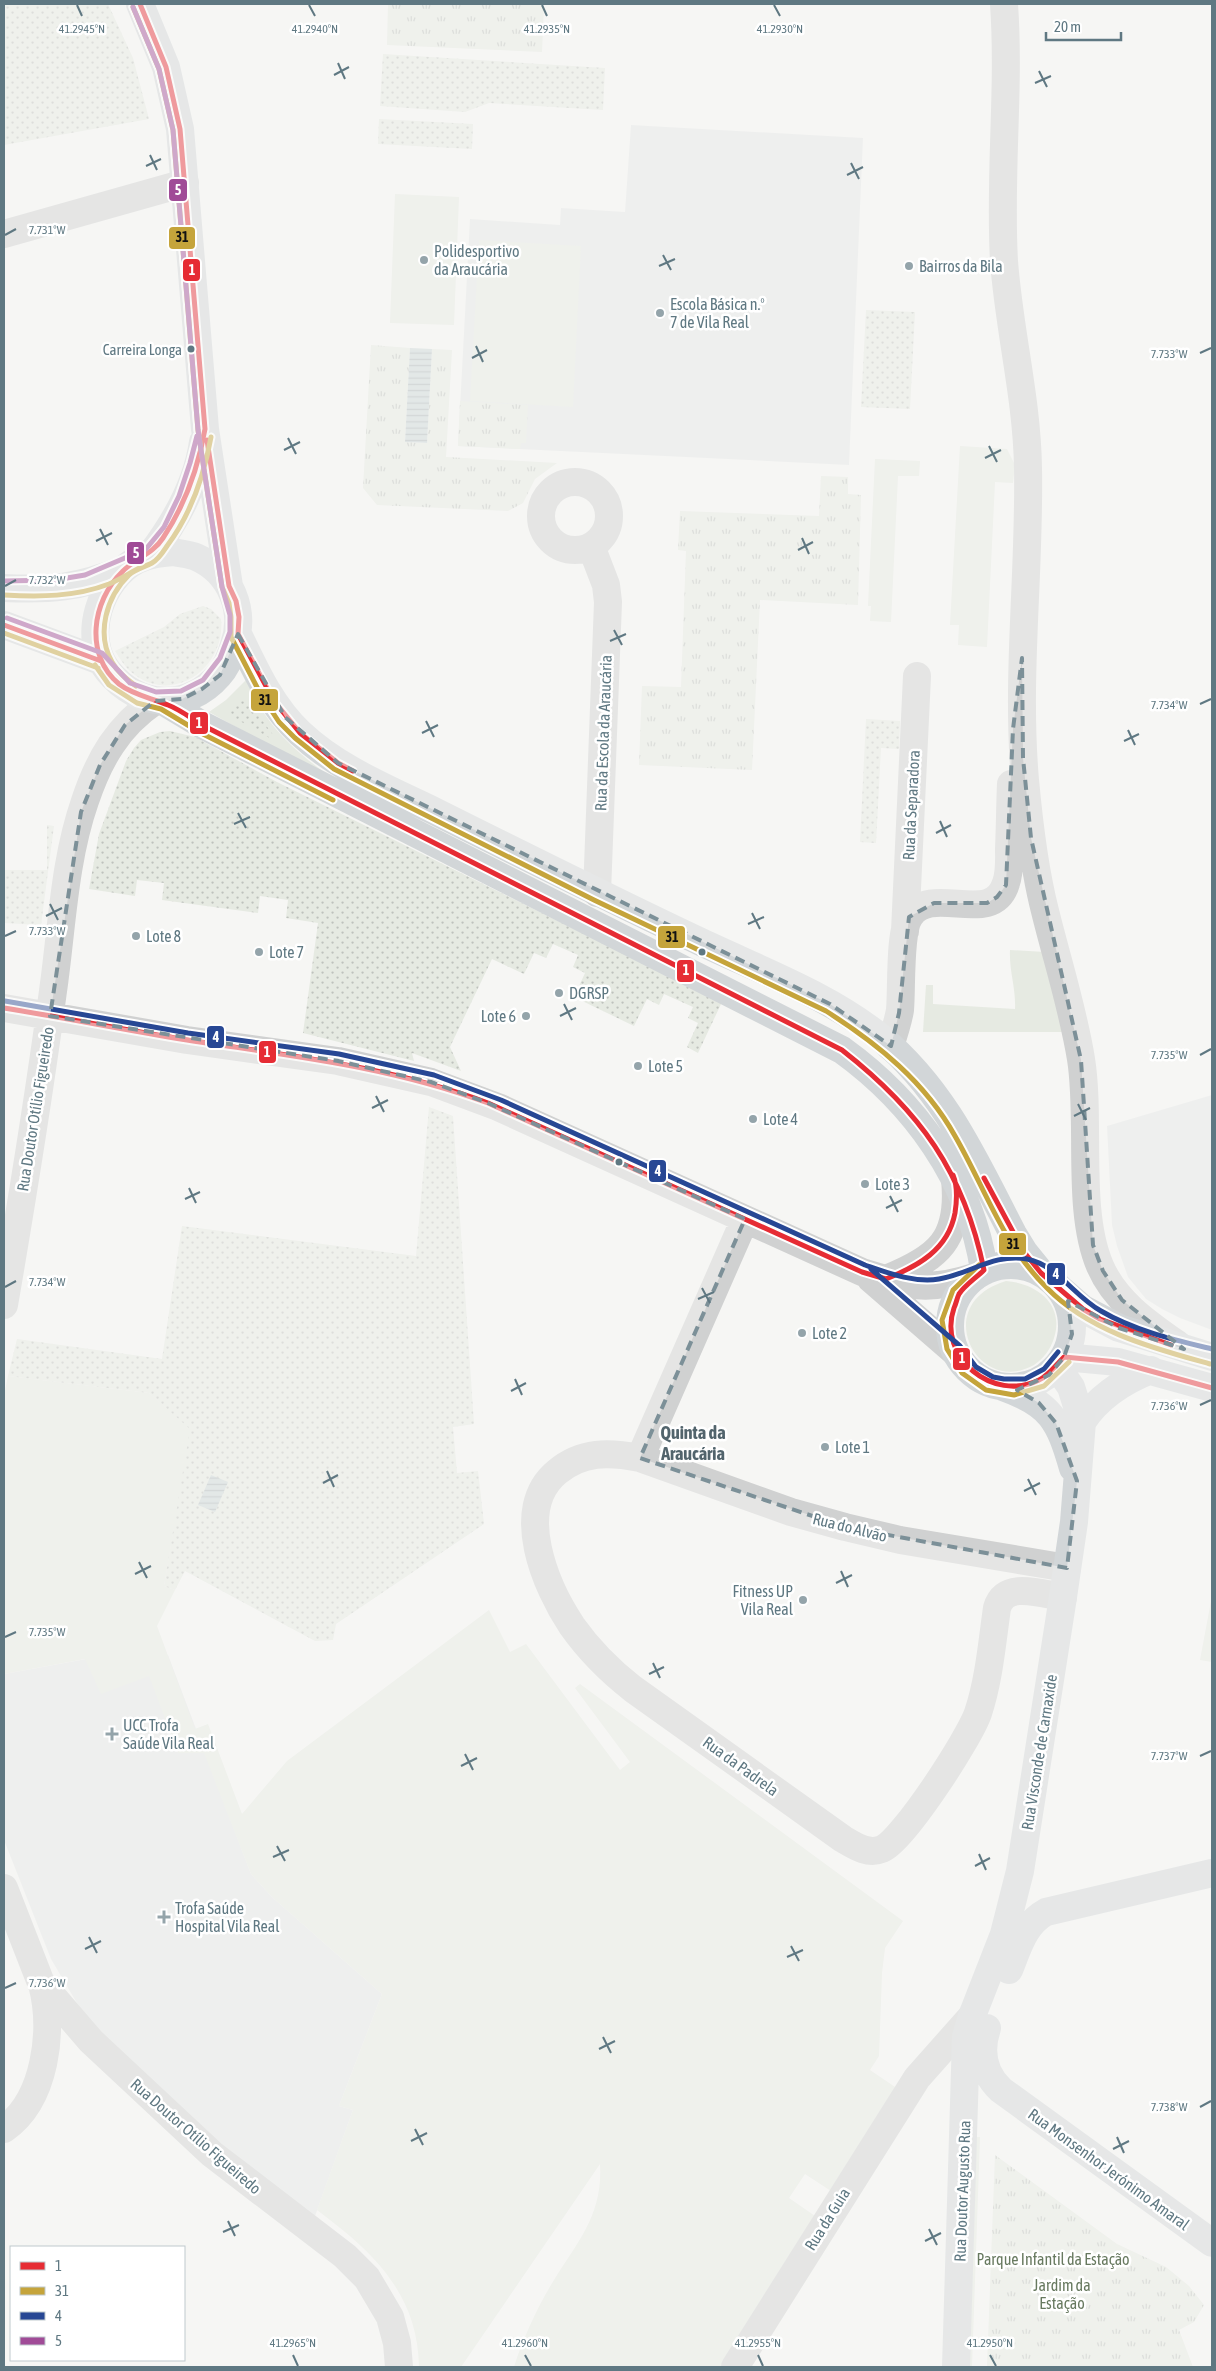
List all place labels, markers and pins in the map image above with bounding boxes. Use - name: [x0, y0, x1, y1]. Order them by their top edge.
- place label: Polidesportivo da Araucária: [434, 242, 520, 278]
- marker: Polidesportivo da Araucária: [418, 254, 430, 266]
- place label: Bairros da Bila: [919, 257, 1003, 275]
- marker: Bairros da Bila: [903, 260, 915, 272]
- place label: Escola Básica n.º 7 de Vila Real: [670, 295, 765, 331]
- marker: Escola Básica n.º 7 de Vila Real: [654, 307, 666, 319]
- place label: Carreira Longa: [103, 341, 182, 358]
- marker: Carreira Longa: [186, 344, 196, 354]
- place label: Lote 8: [146, 927, 181, 945]
- marker: Lote 8: [130, 930, 142, 942]
- place label: Lote 7: [269, 943, 304, 961]
- marker: Lote 7: [253, 946, 265, 958]
- unlabelled marker: [697, 947, 707, 957]
- place label: DGRSP: [569, 984, 609, 1002]
- marker: DGRSP: [553, 987, 565, 999]
- place label: Lote 6: [481, 1007, 516, 1025]
- marker: Lote 6: [520, 1010, 532, 1022]
- place label: Lote 5: [648, 1057, 683, 1075]
- marker: Lote 5: [632, 1060, 644, 1072]
- place label: Lote 4: [763, 1110, 798, 1128]
- marker: Lote 4: [747, 1113, 759, 1125]
- unlabelled marker: [614, 1157, 624, 1167]
- place label: Lote 3: [875, 1175, 910, 1193]
- marker: Lote 3: [859, 1178, 871, 1190]
- place label: Lote 2: [812, 1324, 847, 1342]
- marker: Lote 2: [796, 1327, 808, 1339]
- place label: Lote 1: [835, 1438, 870, 1456]
- marker: Lote 1: [819, 1441, 831, 1453]
- place label: Fitness UP Vila Real: [732, 1582, 794, 1618]
- marker: Fitness UP Vila Real: [797, 1594, 809, 1606]
- place label: UCC Trofa Saúde Vila Real: [123, 1716, 215, 1752]
- marker: UCC Trofa Saúde Vila Real: [105, 1727, 119, 1741]
- place label: Trofa Saúde Hospital Vila Real: [175, 1899, 280, 1936]
- marker: Trofa Saúde Hospital Vila Real: [157, 1910, 171, 1924]

